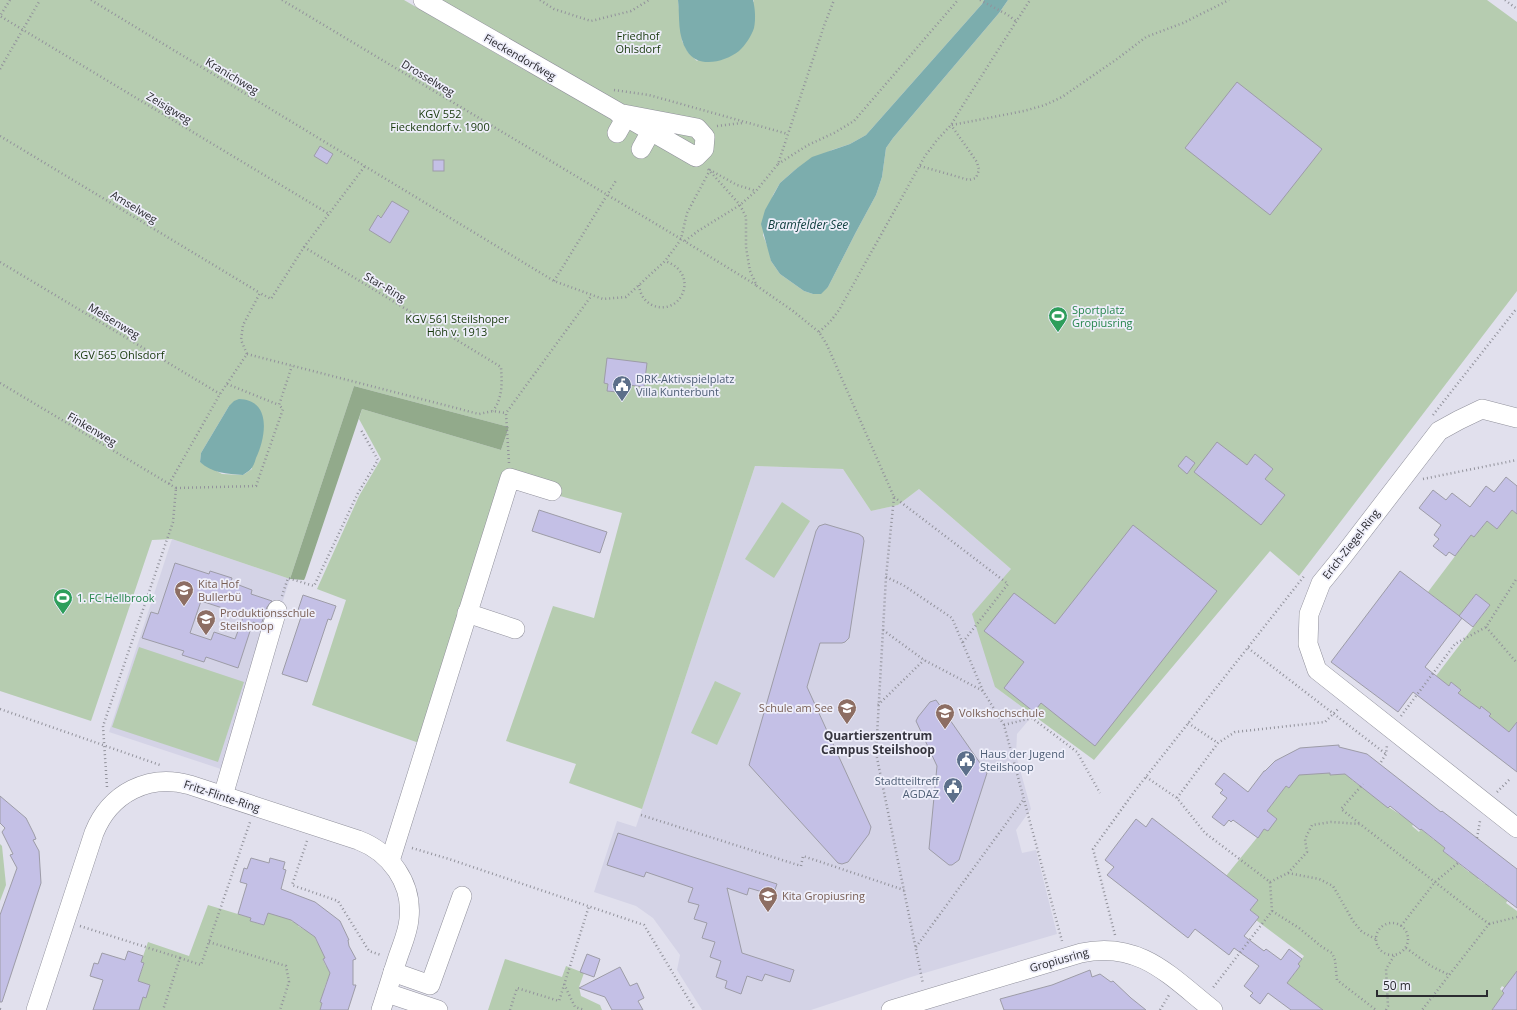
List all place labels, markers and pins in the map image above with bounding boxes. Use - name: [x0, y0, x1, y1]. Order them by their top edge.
- place label: Sportplatz Gropiusring: [1072, 302, 1133, 330]
- sports icon: Sportplatz Gropiusring: [1047, 305, 1069, 333]
- place label: DRK-Aktivspielplatz Villa Kunterbunt: [636, 371, 734, 399]
- public building icon: DRK-Aktivspielplatz Villa Kunterbunt: [611, 374, 633, 402]
- place label: Kita Hof Bullerbü: [198, 576, 242, 604]
- school or university icon: Kita Hof Bullerbü: [173, 579, 195, 607]
- sports icon: 1. FC Hellbrook: [52, 587, 74, 615]
- place label: 1. FC Hellbrook: [77, 590, 155, 605]
- place label: Produktionsschule Steilshoop: [220, 605, 315, 633]
- school or university icon: Produktionsschule Steilshoop: [195, 608, 217, 636]
- school or university icon: Schule am See: [836, 697, 858, 725]
- place label: Schule am See: [759, 700, 833, 715]
- school or university icon: Volkshochschule: [934, 702, 956, 730]
- place label: Volkshochschule: [959, 705, 1044, 720]
- place label: Haus der Jugend Steilshoop: [980, 746, 1065, 774]
- public building icon: Haus der Jugend Steilshoop: [955, 749, 977, 777]
- place label: Stadtteiltreff AGDAZ: [875, 773, 940, 801]
- public building icon: Stadtteiltreff AGDAZ: [942, 776, 964, 804]
- school or university icon: Kita Gropiusring: [757, 885, 779, 913]
- place label: Kita Gropiusring: [782, 888, 865, 903]

